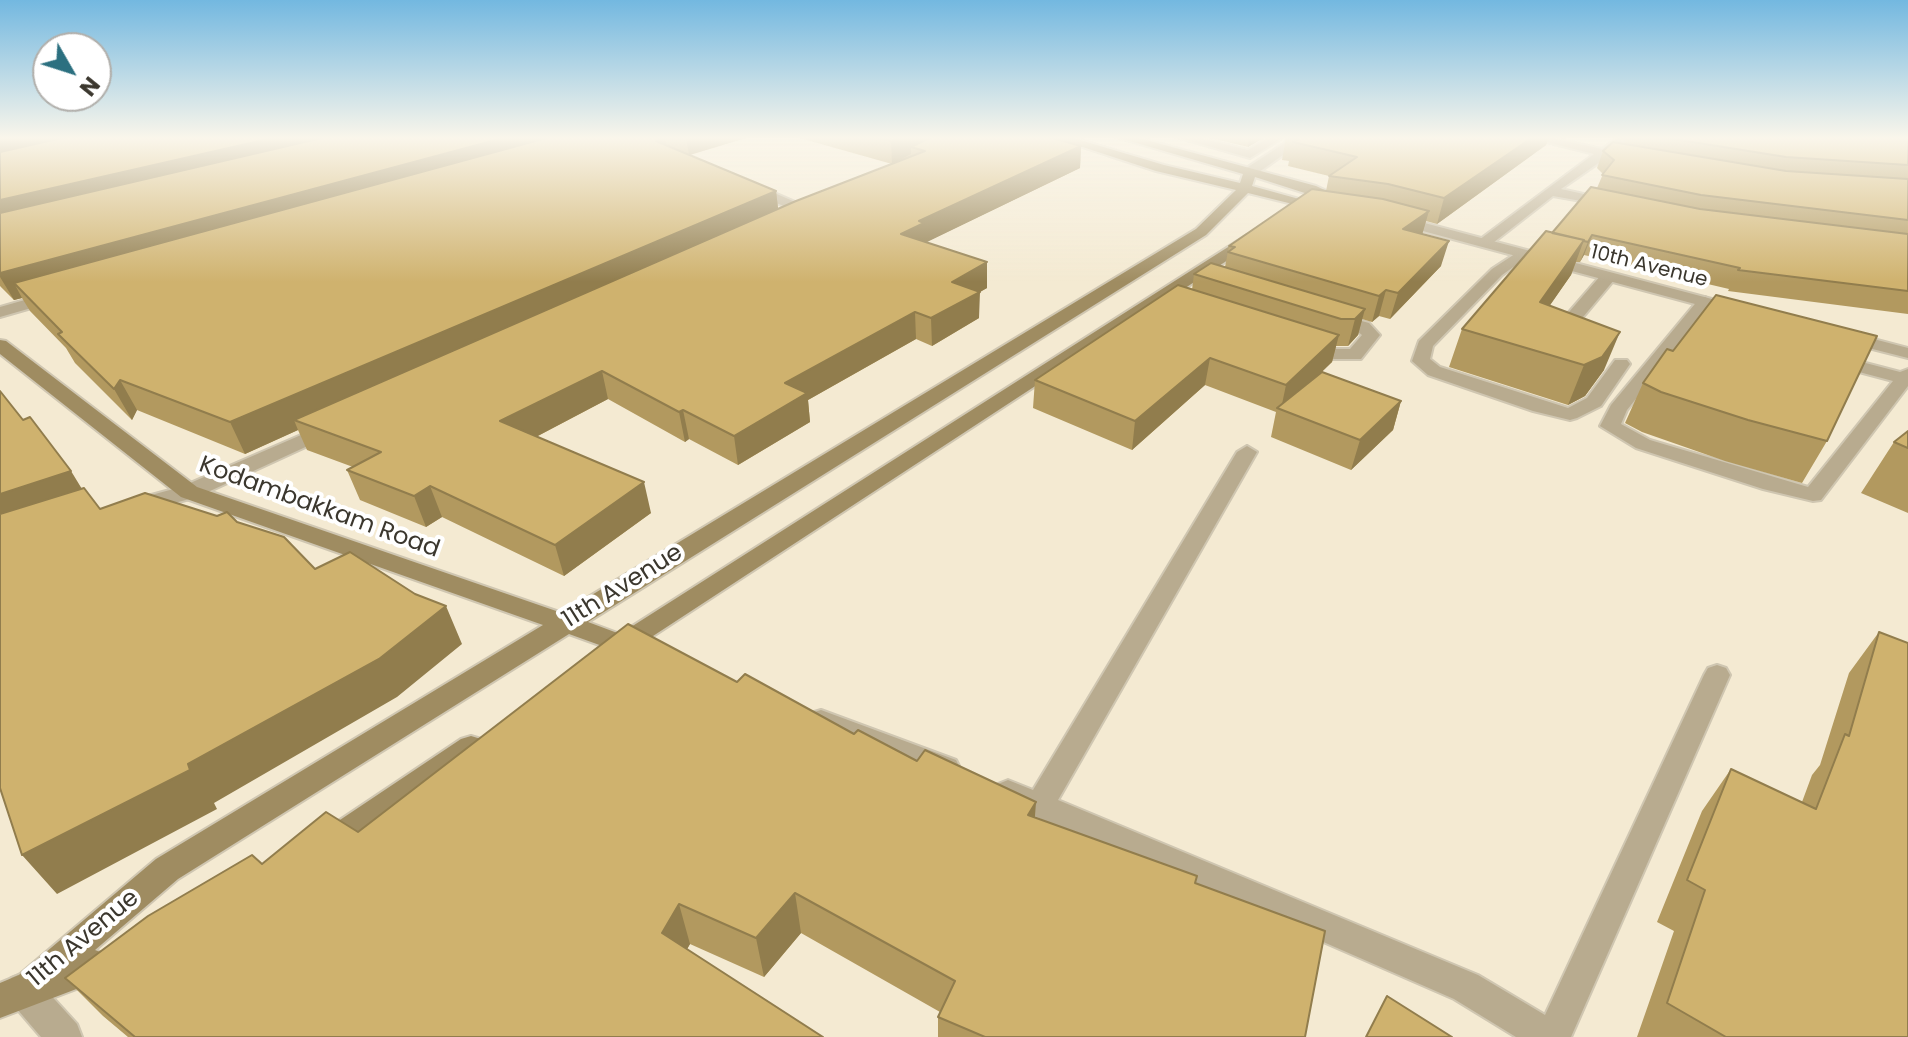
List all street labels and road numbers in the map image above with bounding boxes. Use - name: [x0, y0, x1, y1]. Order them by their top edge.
- street label: 10th Avenue: [1588, 241, 1710, 293]
- street label: Kodambakkam Road: [195, 451, 443, 565]
- street label: 11th Avenue: [558, 539, 688, 635]
- street label: 11th Avenue: [23, 884, 145, 994]

